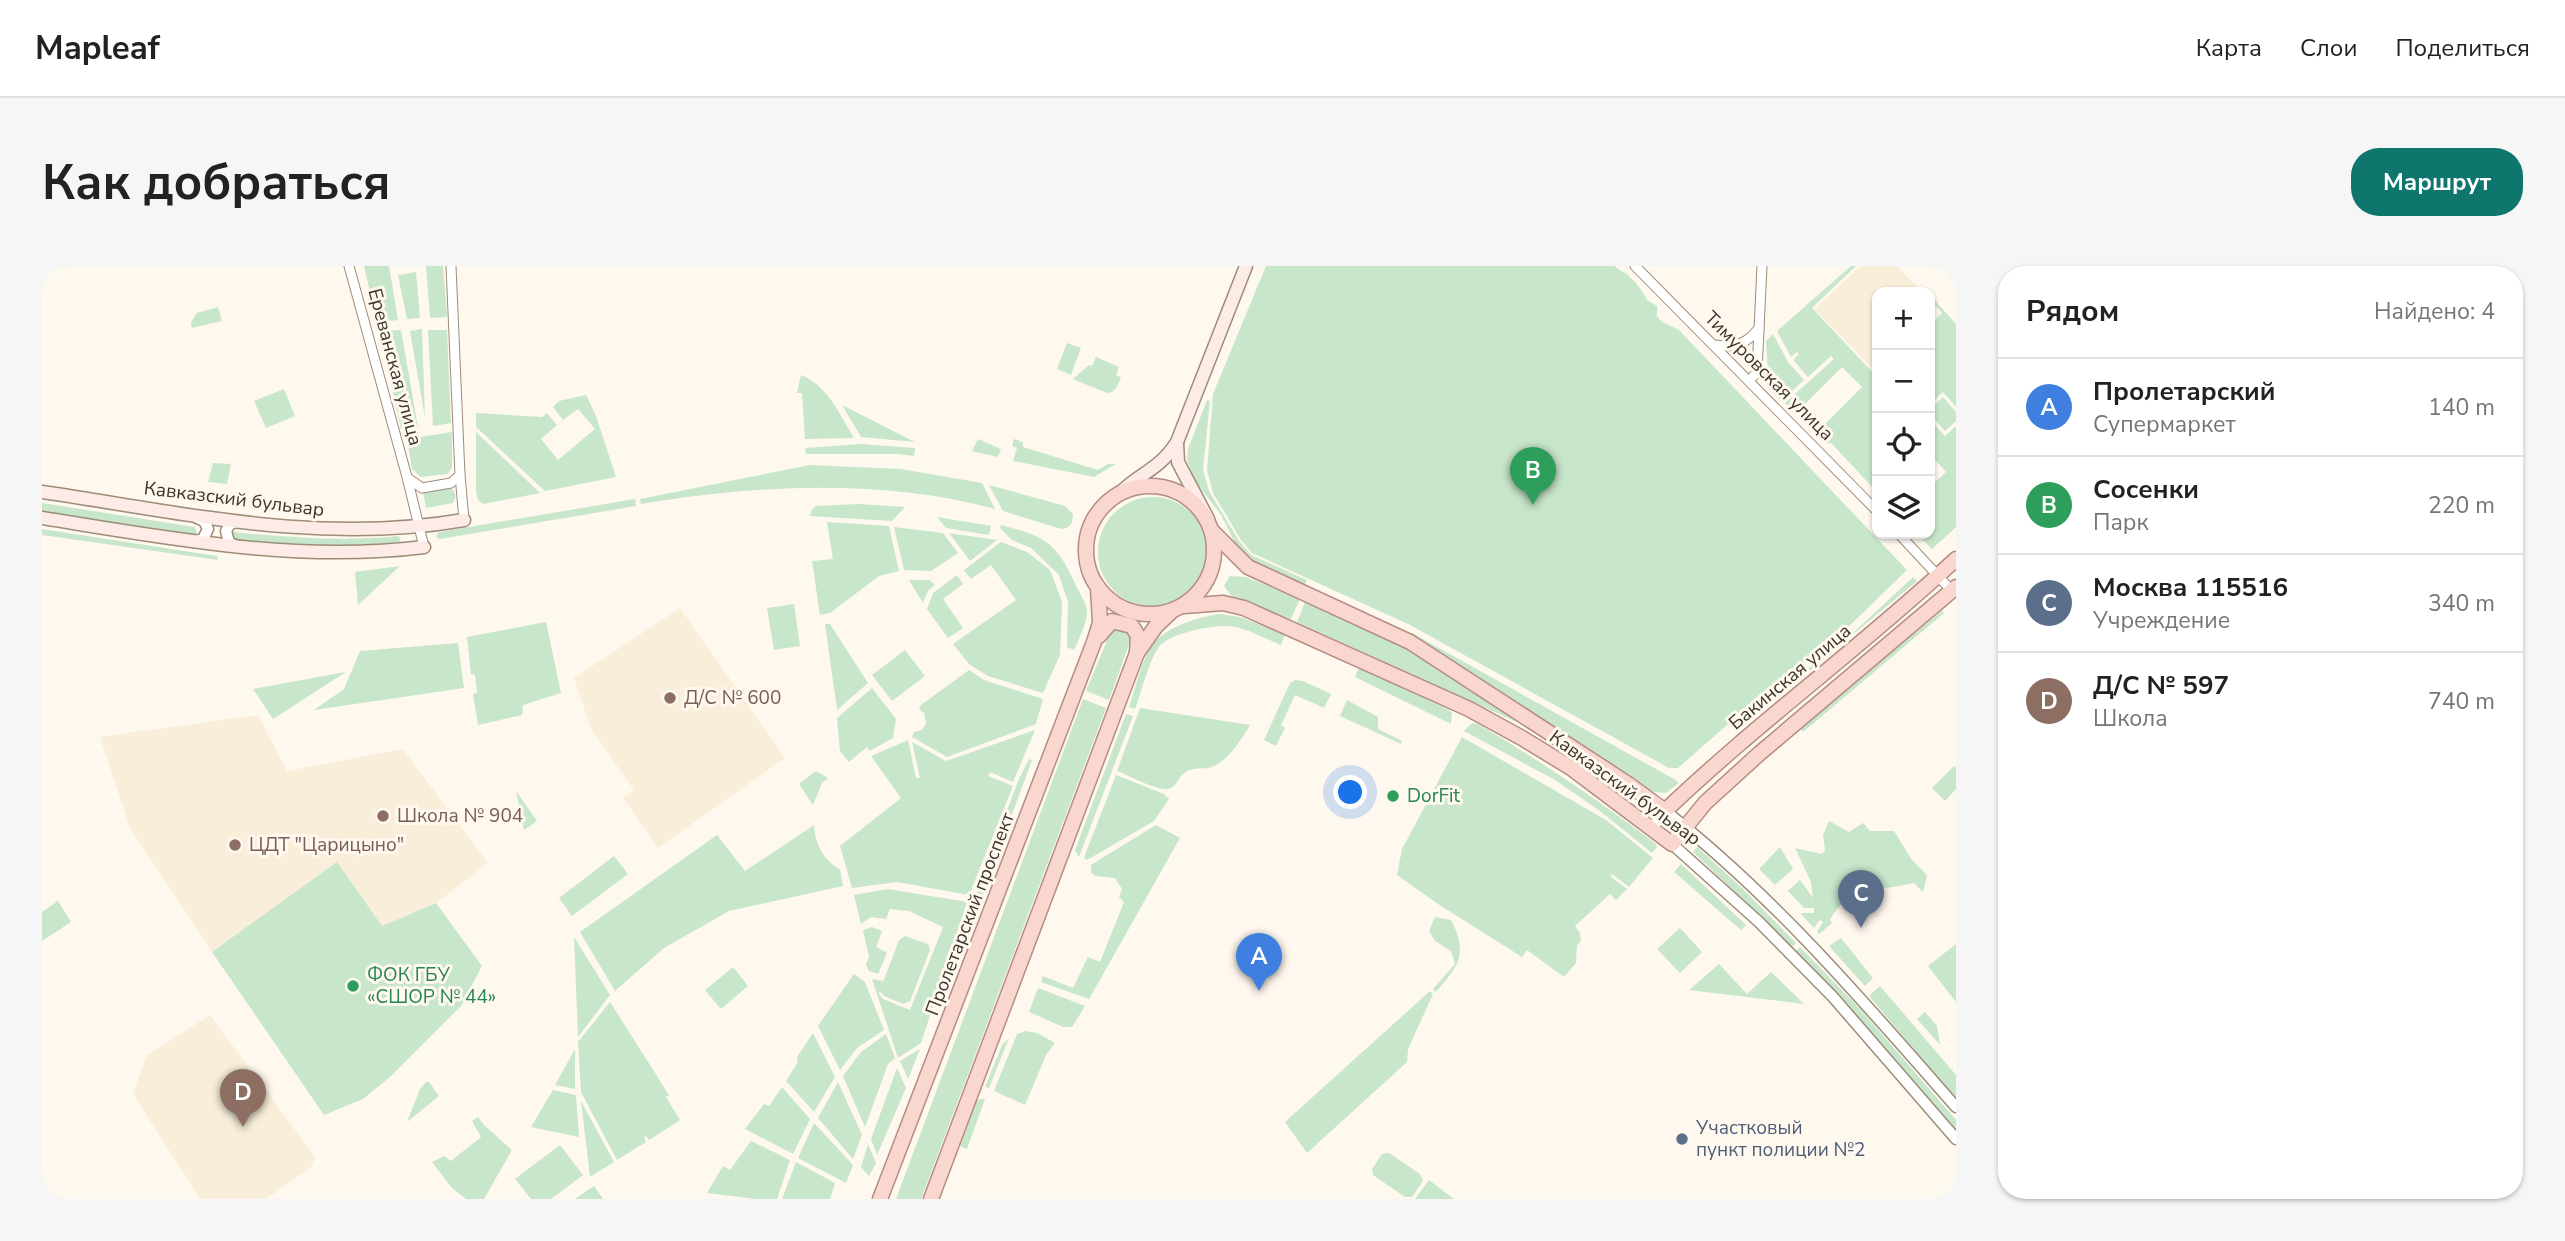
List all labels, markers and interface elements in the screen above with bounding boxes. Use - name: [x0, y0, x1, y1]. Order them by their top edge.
- text: Mapleaf: [35, 26, 160, 71]
- text: Карта: [2196, 32, 2262, 64]
- text: Слои: [2300, 32, 2357, 64]
- text: Поделиться: [2395, 32, 2530, 64]
- button: Маршрут: [2351, 148, 2523, 216]
- text: Как добраться: [42, 149, 390, 216]
- street label: Ереванская улица: [362, 286, 428, 448]
- map controls: [1872, 287, 1935, 539]
- button: +: [1872, 287, 1935, 350]
- text: Рядом: [2026, 291, 2119, 332]
- text: Найдено: 4: [2374, 296, 2495, 327]
- street label: Тимуровская улица: [1699, 306, 1839, 446]
- button: −: [1872, 350, 1935, 413]
- text: Пролетарский: [2093, 374, 2275, 409]
- text: A: [2040, 392, 2058, 423]
- text: 140 m: [2428, 392, 2495, 423]
- text: Супермаркет: [2093, 409, 2236, 440]
- button: locate: [1872, 413, 1935, 476]
- pin: B: [1510, 447, 1556, 505]
- text: Сосенки: [2093, 472, 2199, 507]
- street label: Кавказский бульвар: [142, 475, 326, 523]
- button: layers: [1872, 476, 1935, 539]
- text: B: [2041, 490, 2057, 521]
- text: 220 m: [2428, 490, 2495, 521]
- text: Парк: [2093, 507, 2149, 538]
- text: Москва 115516: [2093, 570, 2288, 605]
- text: C: [2041, 588, 2057, 619]
- text: 340 m: [2428, 588, 2495, 619]
- text: Учреждение: [2093, 605, 2230, 636]
- street label: Бакинская улица: [1723, 618, 1857, 736]
- text: Д/C № 597: [2093, 668, 2229, 703]
- place label: Д/C № 600: [684, 685, 781, 711]
- text: D: [2040, 686, 2058, 717]
- text: 740 m: [2428, 686, 2495, 717]
- marker: Д/C № 600: [662, 690, 678, 706]
- text: Школа: [2093, 703, 2168, 734]
- street label: Кавказский бульвар: [1544, 724, 1706, 852]
- your location: [1333, 775, 1367, 809]
- place label: DorFit: [1407, 783, 1460, 809]
- marker: DorFit: [1385, 788, 1401, 804]
- place label: Школа № 904: [397, 803, 523, 829]
- marker: Школа № 904: [375, 808, 391, 824]
- street label: Пролетарский проспект: [919, 808, 1021, 1019]
- place label: ЦДТ "Царицыно": [249, 832, 404, 858]
- marker: ЦДТ "Царицыно": [227, 837, 243, 853]
- pin: C: [1838, 870, 1884, 928]
- pin: A: [1236, 933, 1282, 991]
- place label: ФОК ГБУ «СШОР № 44»: [367, 962, 496, 1010]
- marker: ФОК ГБУ «СШОР № 44»: [345, 978, 361, 994]
- pin: D: [220, 1069, 266, 1127]
- place label: Участковый пункт полиции №2: [1695, 1115, 1866, 1163]
- marker: Участковый пункт полиции №2: [1674, 1131, 1690, 1147]

